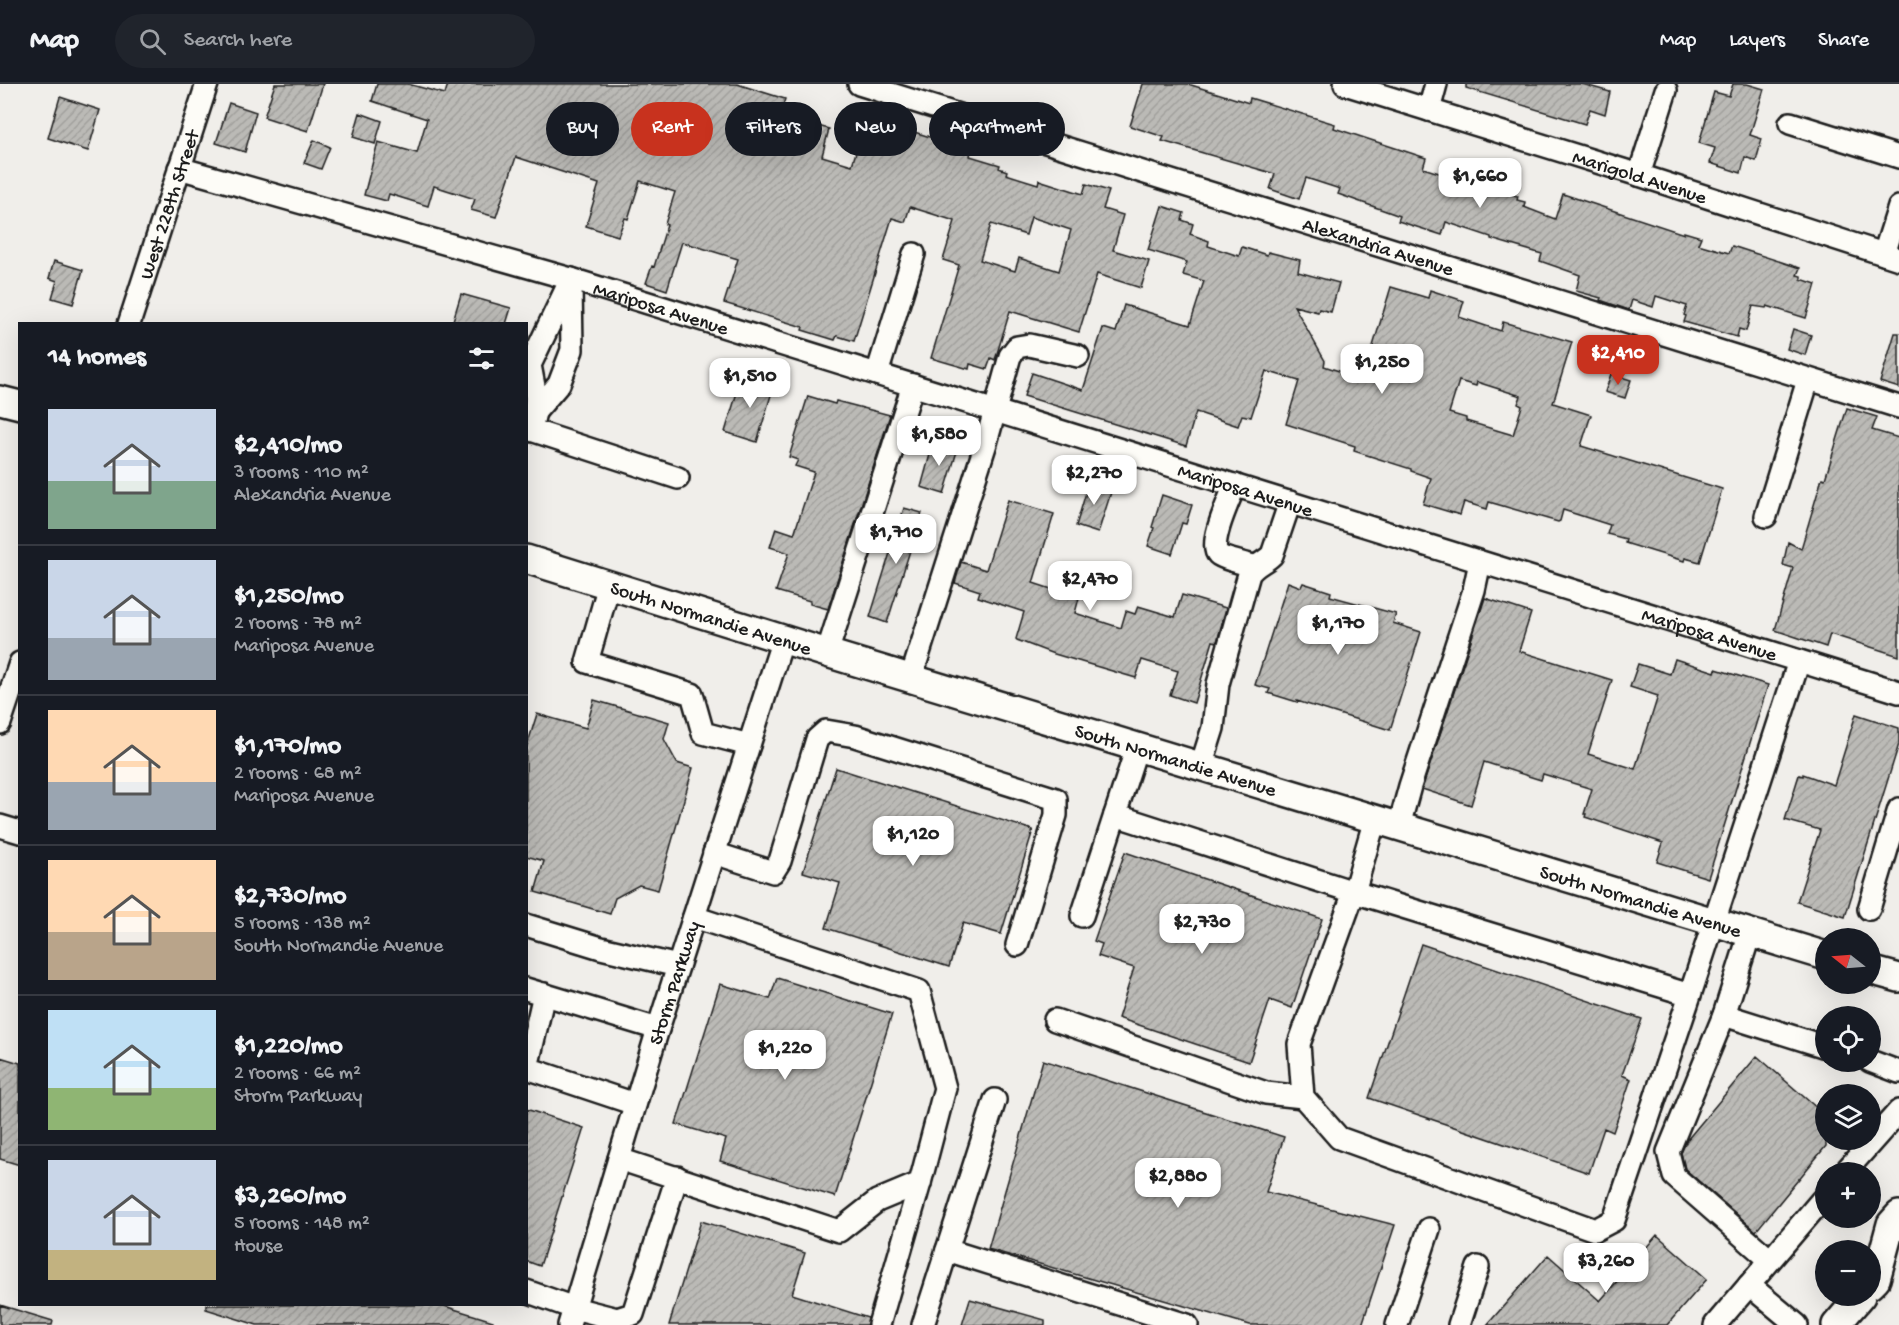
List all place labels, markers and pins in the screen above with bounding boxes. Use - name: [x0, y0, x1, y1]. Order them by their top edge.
- pin: $1,660: [1431, 158, 1529, 209]
- pin: $2,410: [1569, 335, 1667, 386]
- pin: $1,250: [1333, 344, 1431, 395]
- pin: $1,510: [701, 358, 799, 409]
- pin: $1,580: [890, 416, 988, 467]
- pin: $2,270: [1045, 455, 1143, 506]
- pin: $1,710: [847, 514, 945, 565]
- pin: $2,470: [1041, 561, 1139, 612]
- pin: $1,170: [1289, 605, 1387, 656]
- pin: $1,120: [864, 816, 962, 867]
- pin: $2,730: [1153, 904, 1251, 955]
- pin: $1,220: [736, 1030, 834, 1081]
- pin: $2,880: [1129, 1158, 1227, 1209]
- pin: $3,260: [1557, 1243, 1655, 1294]

